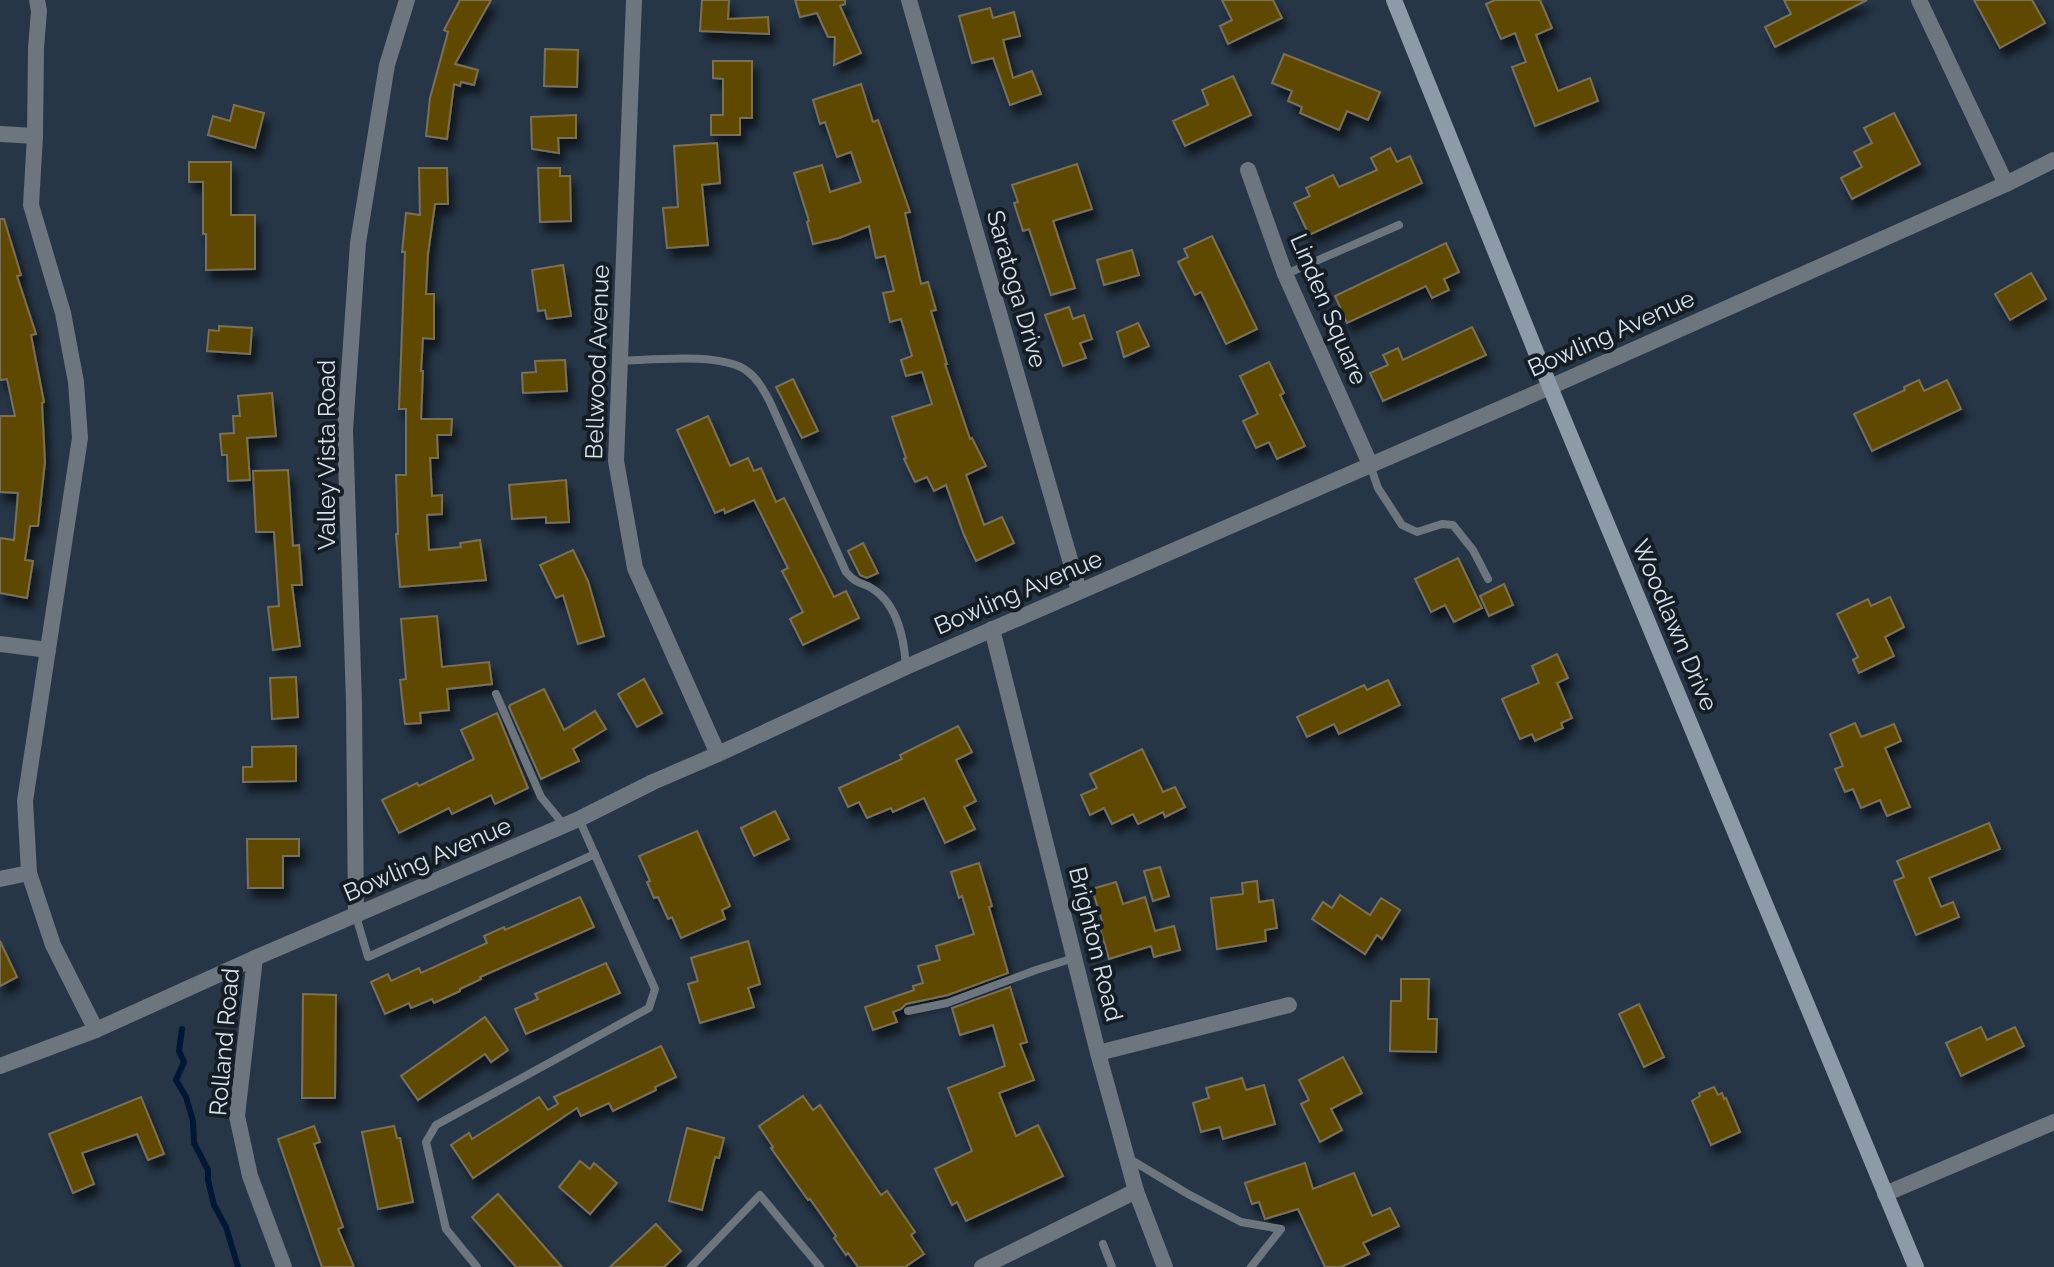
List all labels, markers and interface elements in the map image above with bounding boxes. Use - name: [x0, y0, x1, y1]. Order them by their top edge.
- street label: Saratoga Drive: [981, 207, 1053, 371]
- street label: Linden Square: [1284, 229, 1374, 389]
- street label: Bellwood Avenue: [579, 264, 615, 460]
- street label: Bowling Avenue: [1523, 283, 1699, 383]
- street label: Valley Vista Road: [312, 360, 341, 550]
- street label: Woodlawn Drive: [1626, 535, 1724, 715]
- street label: Bowling Avenue: [930, 544, 1106, 640]
- street label: Bowling Avenue: [339, 811, 515, 907]
- street label: Brighton Road: [1063, 864, 1129, 1024]
- street label: Rolland Road: [203, 967, 245, 1117]

